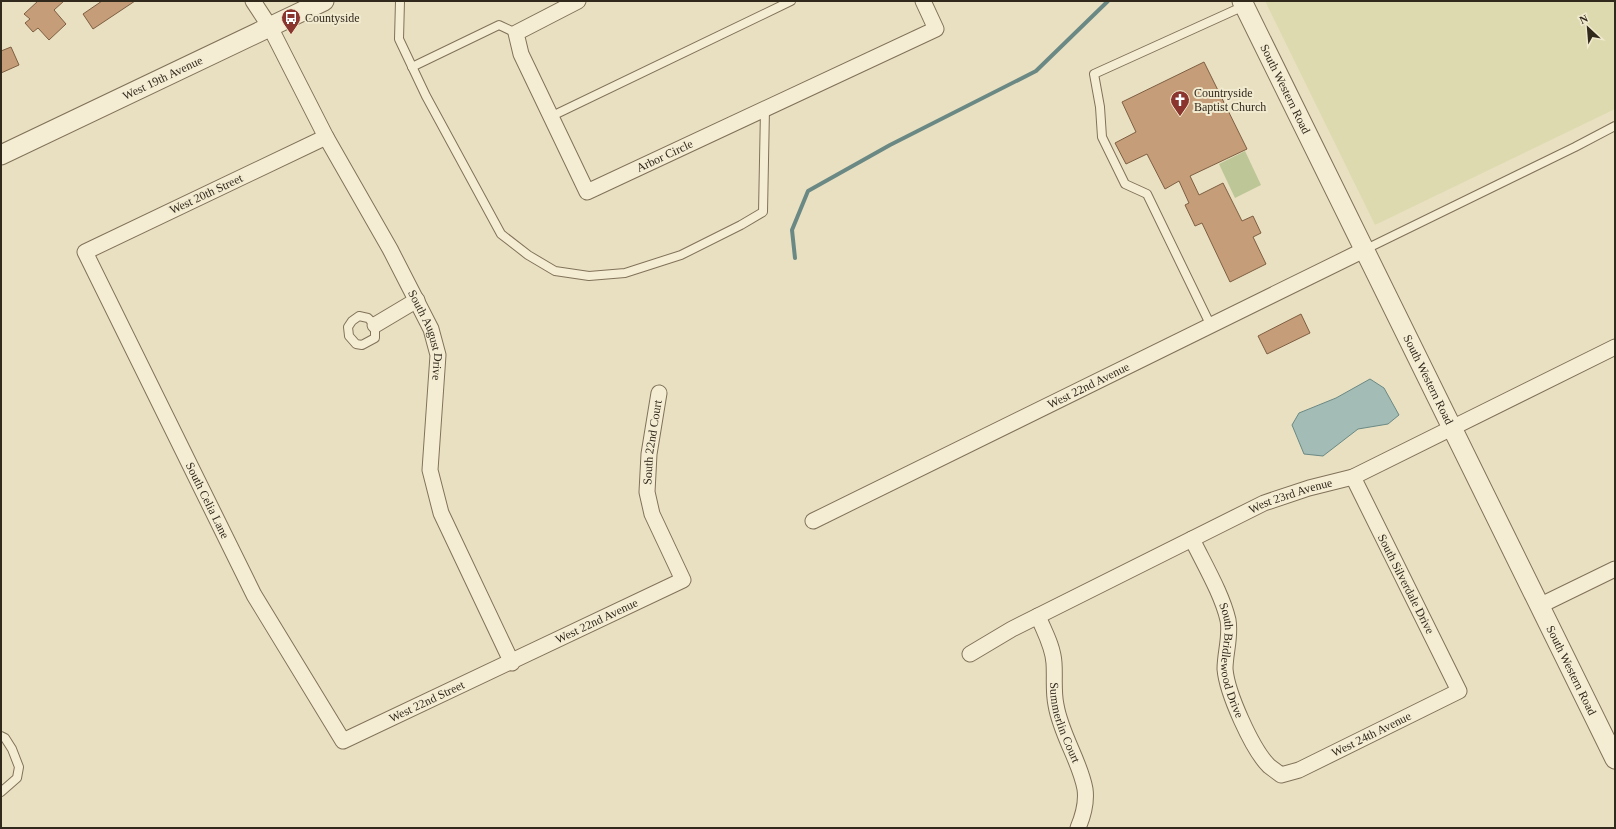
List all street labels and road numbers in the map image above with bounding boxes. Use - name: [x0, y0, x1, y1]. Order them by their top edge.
- street label: South Western Road: [1257, 42, 1313, 136]
- street label: West 19th Avenue: [120, 53, 205, 103]
- street label: Arbor Circle: [634, 136, 695, 175]
- street label: West 20th Street: [167, 171, 245, 217]
- street label: South August Drive: [405, 287, 445, 381]
- street label: South Western Road: [1400, 332, 1456, 427]
- street label: West 22nd Avenue: [1045, 359, 1132, 412]
- street label: South 22nd Court: [640, 398, 665, 485]
- street label: South Celia Lane: [183, 460, 232, 541]
- street label: West 23rd Avenue: [1246, 475, 1334, 517]
- street label: South Silverdale Drive: [1375, 532, 1437, 636]
- street label: West 22nd Avenue: [553, 595, 640, 646]
- street label: South Bridlewood Drive: [1216, 601, 1247, 720]
- street label: South Western Road: [1543, 623, 1599, 718]
- street label: West 22nd Street: [387, 677, 467, 725]
- street label: Summerlin Court: [1047, 682, 1083, 765]
- street label: West 24th Avenue: [1329, 709, 1413, 760]

